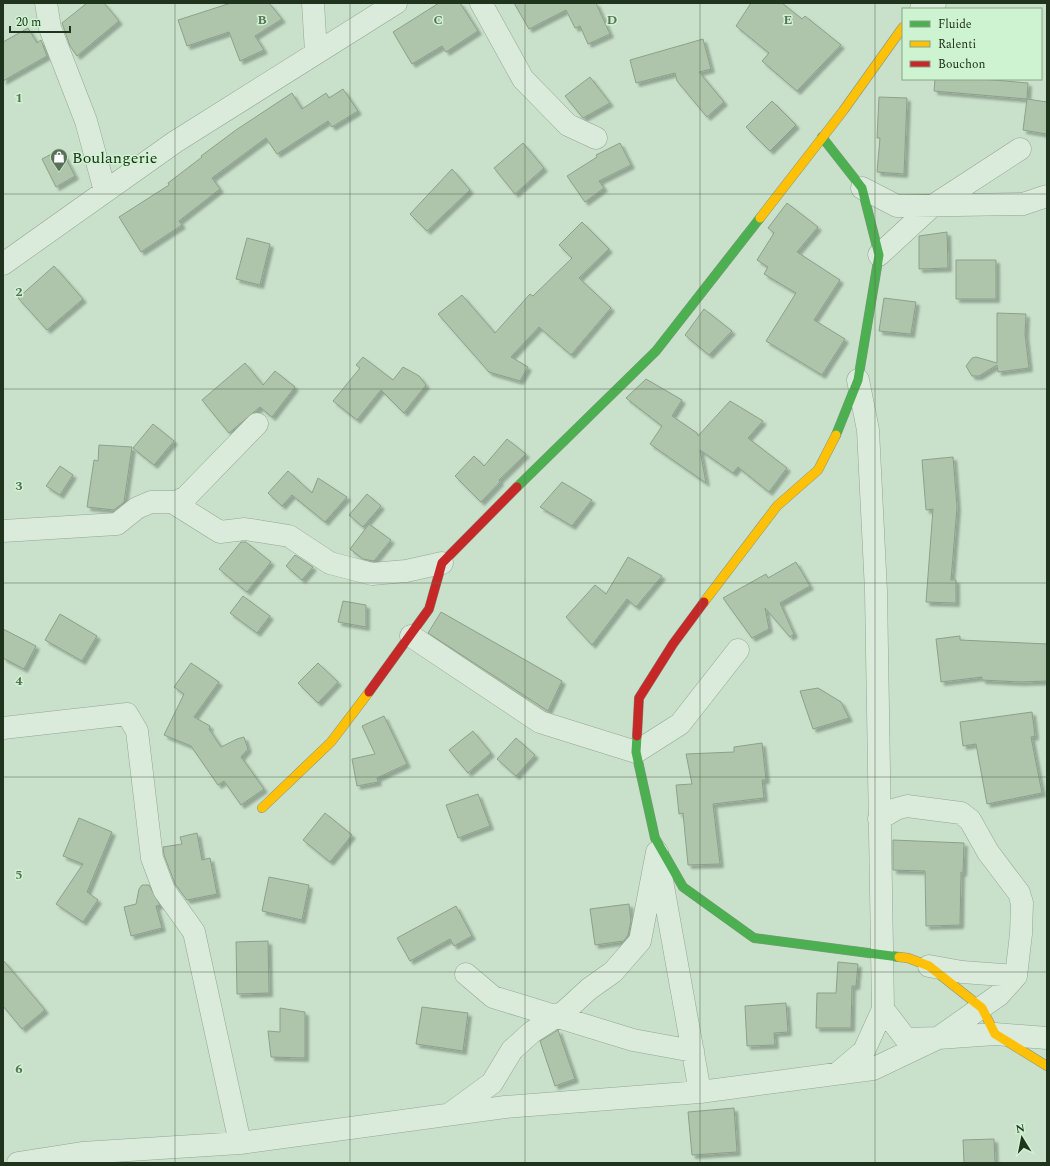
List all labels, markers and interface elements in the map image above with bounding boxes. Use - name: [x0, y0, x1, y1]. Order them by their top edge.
- scale bar: [10, 8, 70, 34]
- legend: [902, 8, 1042, 80]
- text: B: [257, 10, 267, 30]
- text: C: [433, 10, 443, 30]
- text: D: [607, 10, 617, 30]
- text: E: [784, 10, 793, 30]
- text: 20 m: [16, 13, 41, 32]
- text: Fluide: [938, 15, 972, 34]
- text: Ralenti: [938, 35, 976, 54]
- text: Bouchon: [938, 55, 985, 74]
- text: 1: [15, 88, 23, 108]
- place label: Boulangerie: [72, 146, 158, 170]
- shop icon: Boulangerie: [49, 147, 69, 172]
- text: 2: [15, 282, 23, 302]
- text: 3: [15, 476, 23, 496]
- text: 4: [15, 671, 23, 691]
- text: 5: [15, 865, 23, 885]
- text: 6: [15, 1059, 23, 1079]
- north arrow: [1002, 1118, 1042, 1158]
- text: N: [1014, 1119, 1026, 1138]

